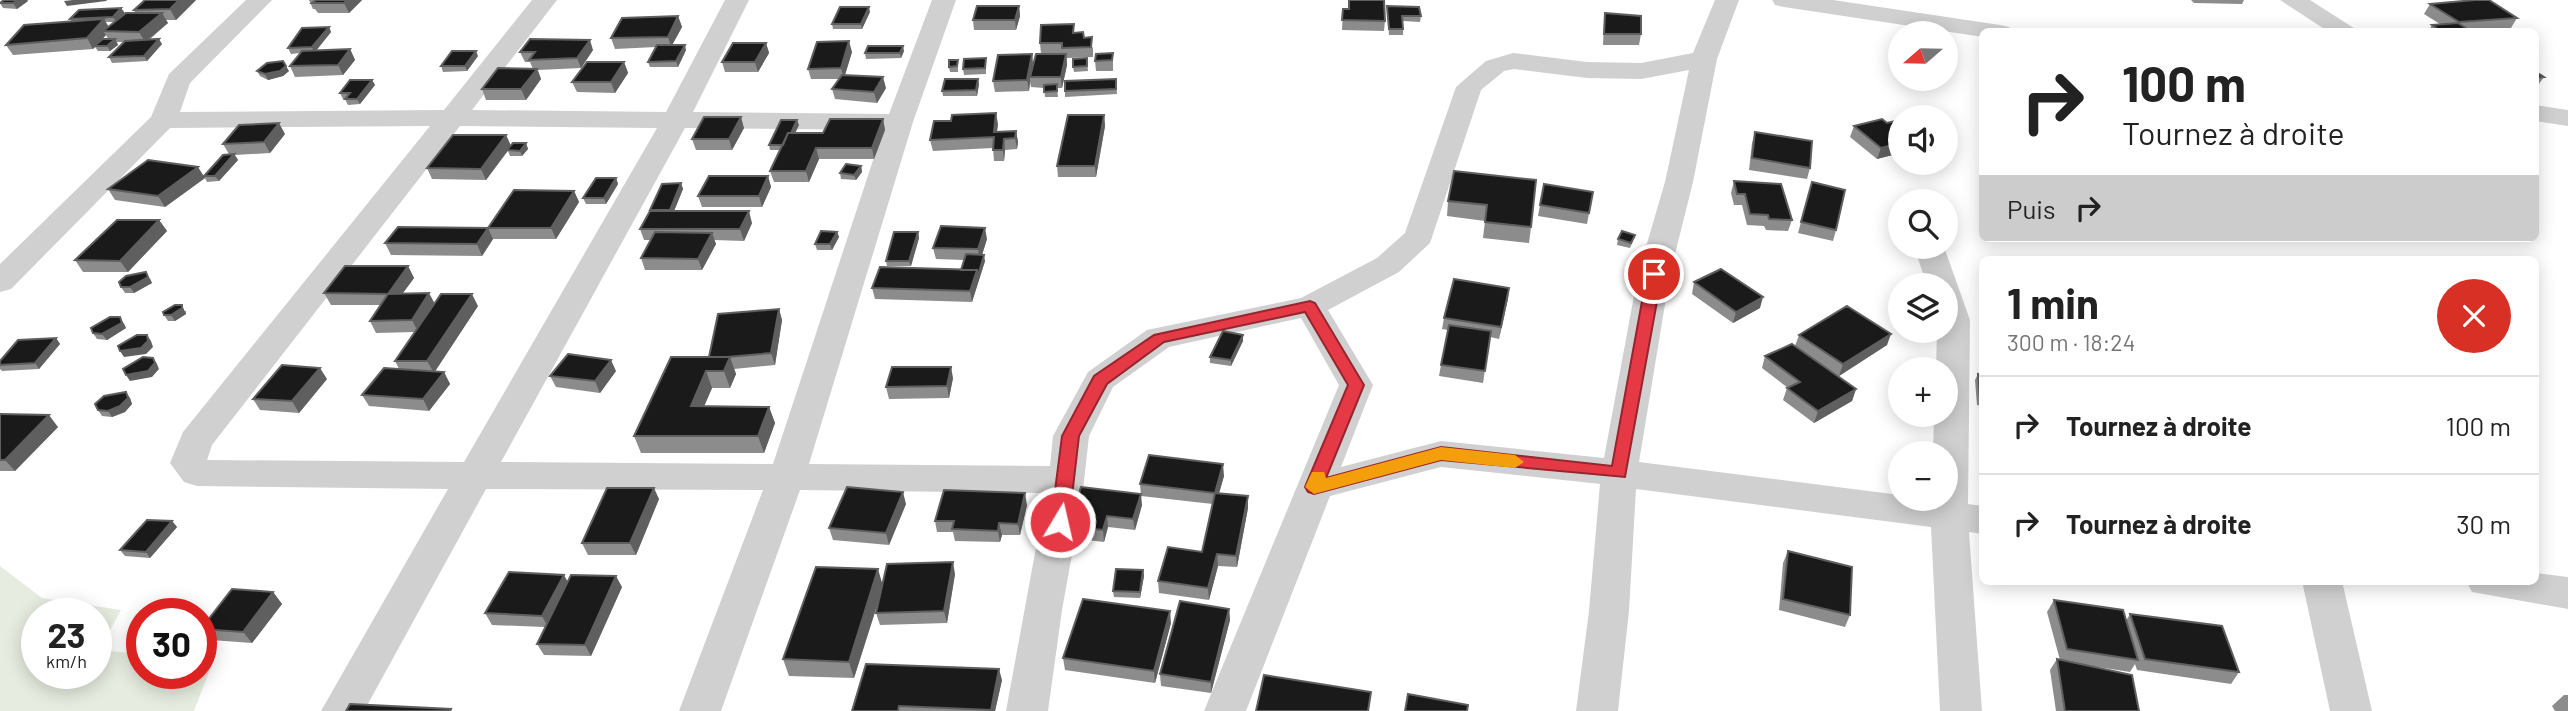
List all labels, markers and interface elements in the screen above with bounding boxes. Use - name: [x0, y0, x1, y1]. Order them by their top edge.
- north arrow: [1888, 21, 1958, 91]
- map controls: [1888, 21, 1958, 511]
- text: 100 m: [2122, 53, 2246, 112]
- icon: right: [2007, 56, 2098, 147]
- button: sound: [1888, 105, 1958, 175]
- text: Tournez à droite: [2122, 113, 2344, 151]
- button: search: [1888, 189, 1958, 259]
- icon: right: [2069, 189, 2107, 227]
- text: Puis: [2007, 193, 2055, 224]
- pin: [1624, 244, 1684, 304]
- icon: arrive: [1635, 255, 1673, 293]
- button: layers: [1888, 273, 1958, 343]
- text: 1 min: [2007, 277, 2099, 327]
- button: close: [2437, 279, 2511, 353]
- text: 300 m · 18:24: [2007, 328, 2135, 356]
- button: +: [1888, 357, 1958, 427]
- icon: right: [2007, 406, 2045, 444]
- text: Tournez à droite: [2066, 410, 2251, 441]
- text: 100 m: [2446, 410, 2511, 441]
- button: −: [1888, 441, 1958, 511]
- position arrow: [1023, 485, 1097, 559]
- icon: right: [2007, 504, 2045, 542]
- text: Tournez à droite: [2066, 508, 2251, 539]
- text: 30 m: [2456, 508, 2511, 539]
- speed limit sign: 30: [126, 598, 217, 689]
- text: 23: [47, 613, 86, 655]
- text: km/h: [46, 650, 87, 672]

